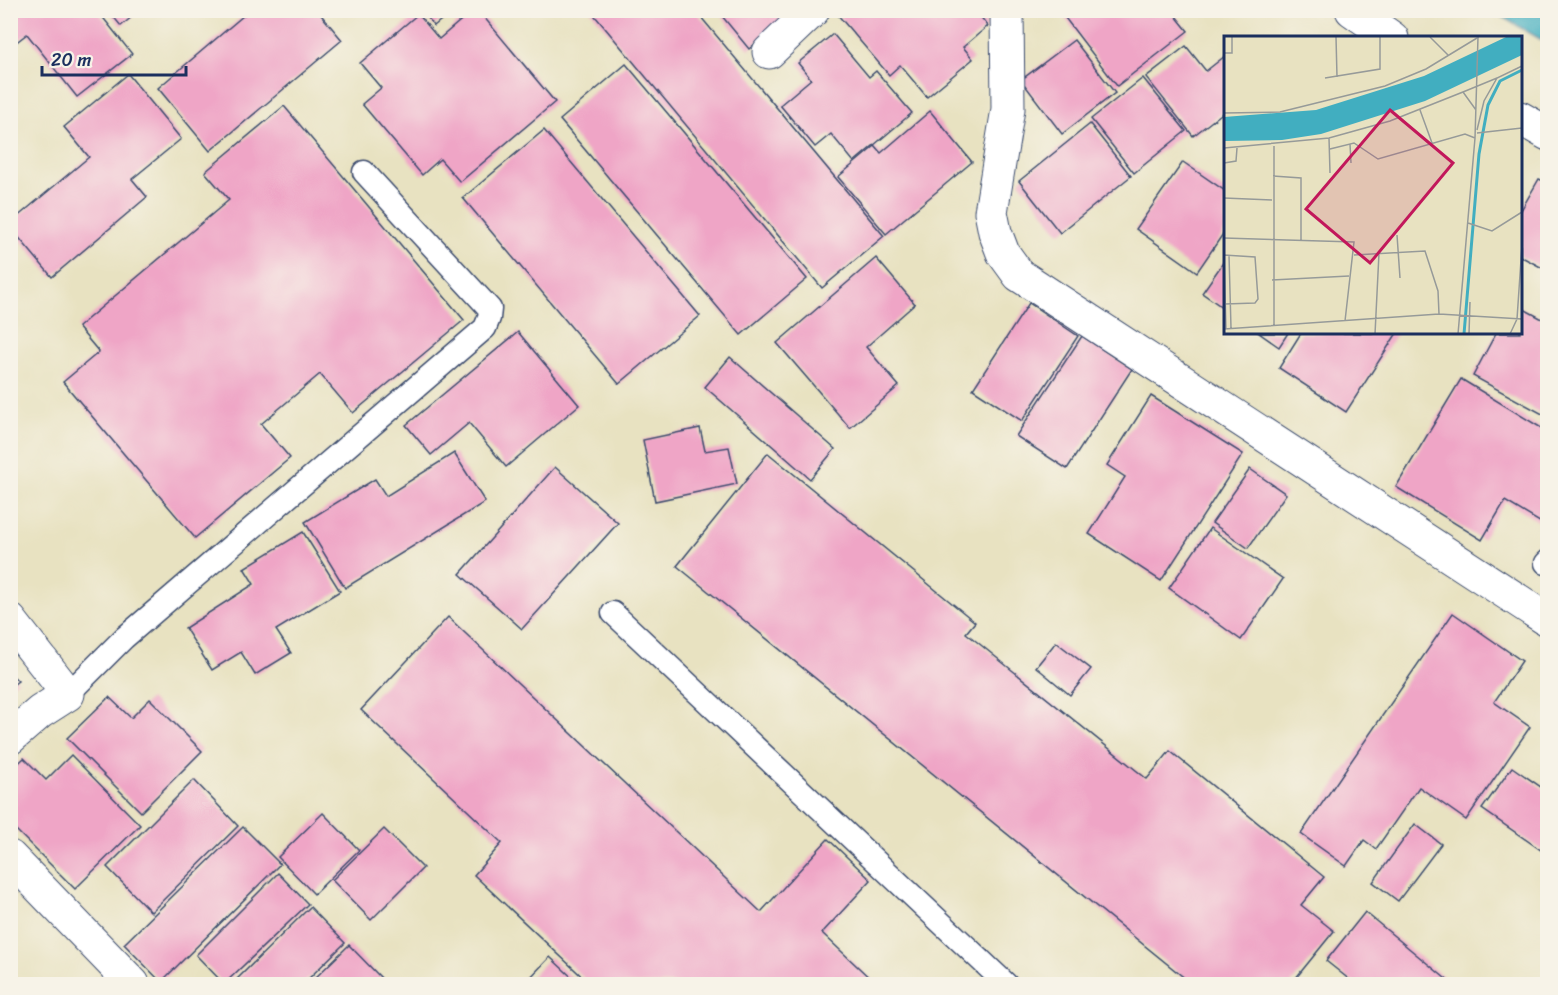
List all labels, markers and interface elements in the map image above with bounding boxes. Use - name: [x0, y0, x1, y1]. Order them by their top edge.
- inset map: [1224, 36, 1522, 334]
- scale bar: [42, 39, 186, 77]
- text: 20 m: [51, 44, 91, 76]

